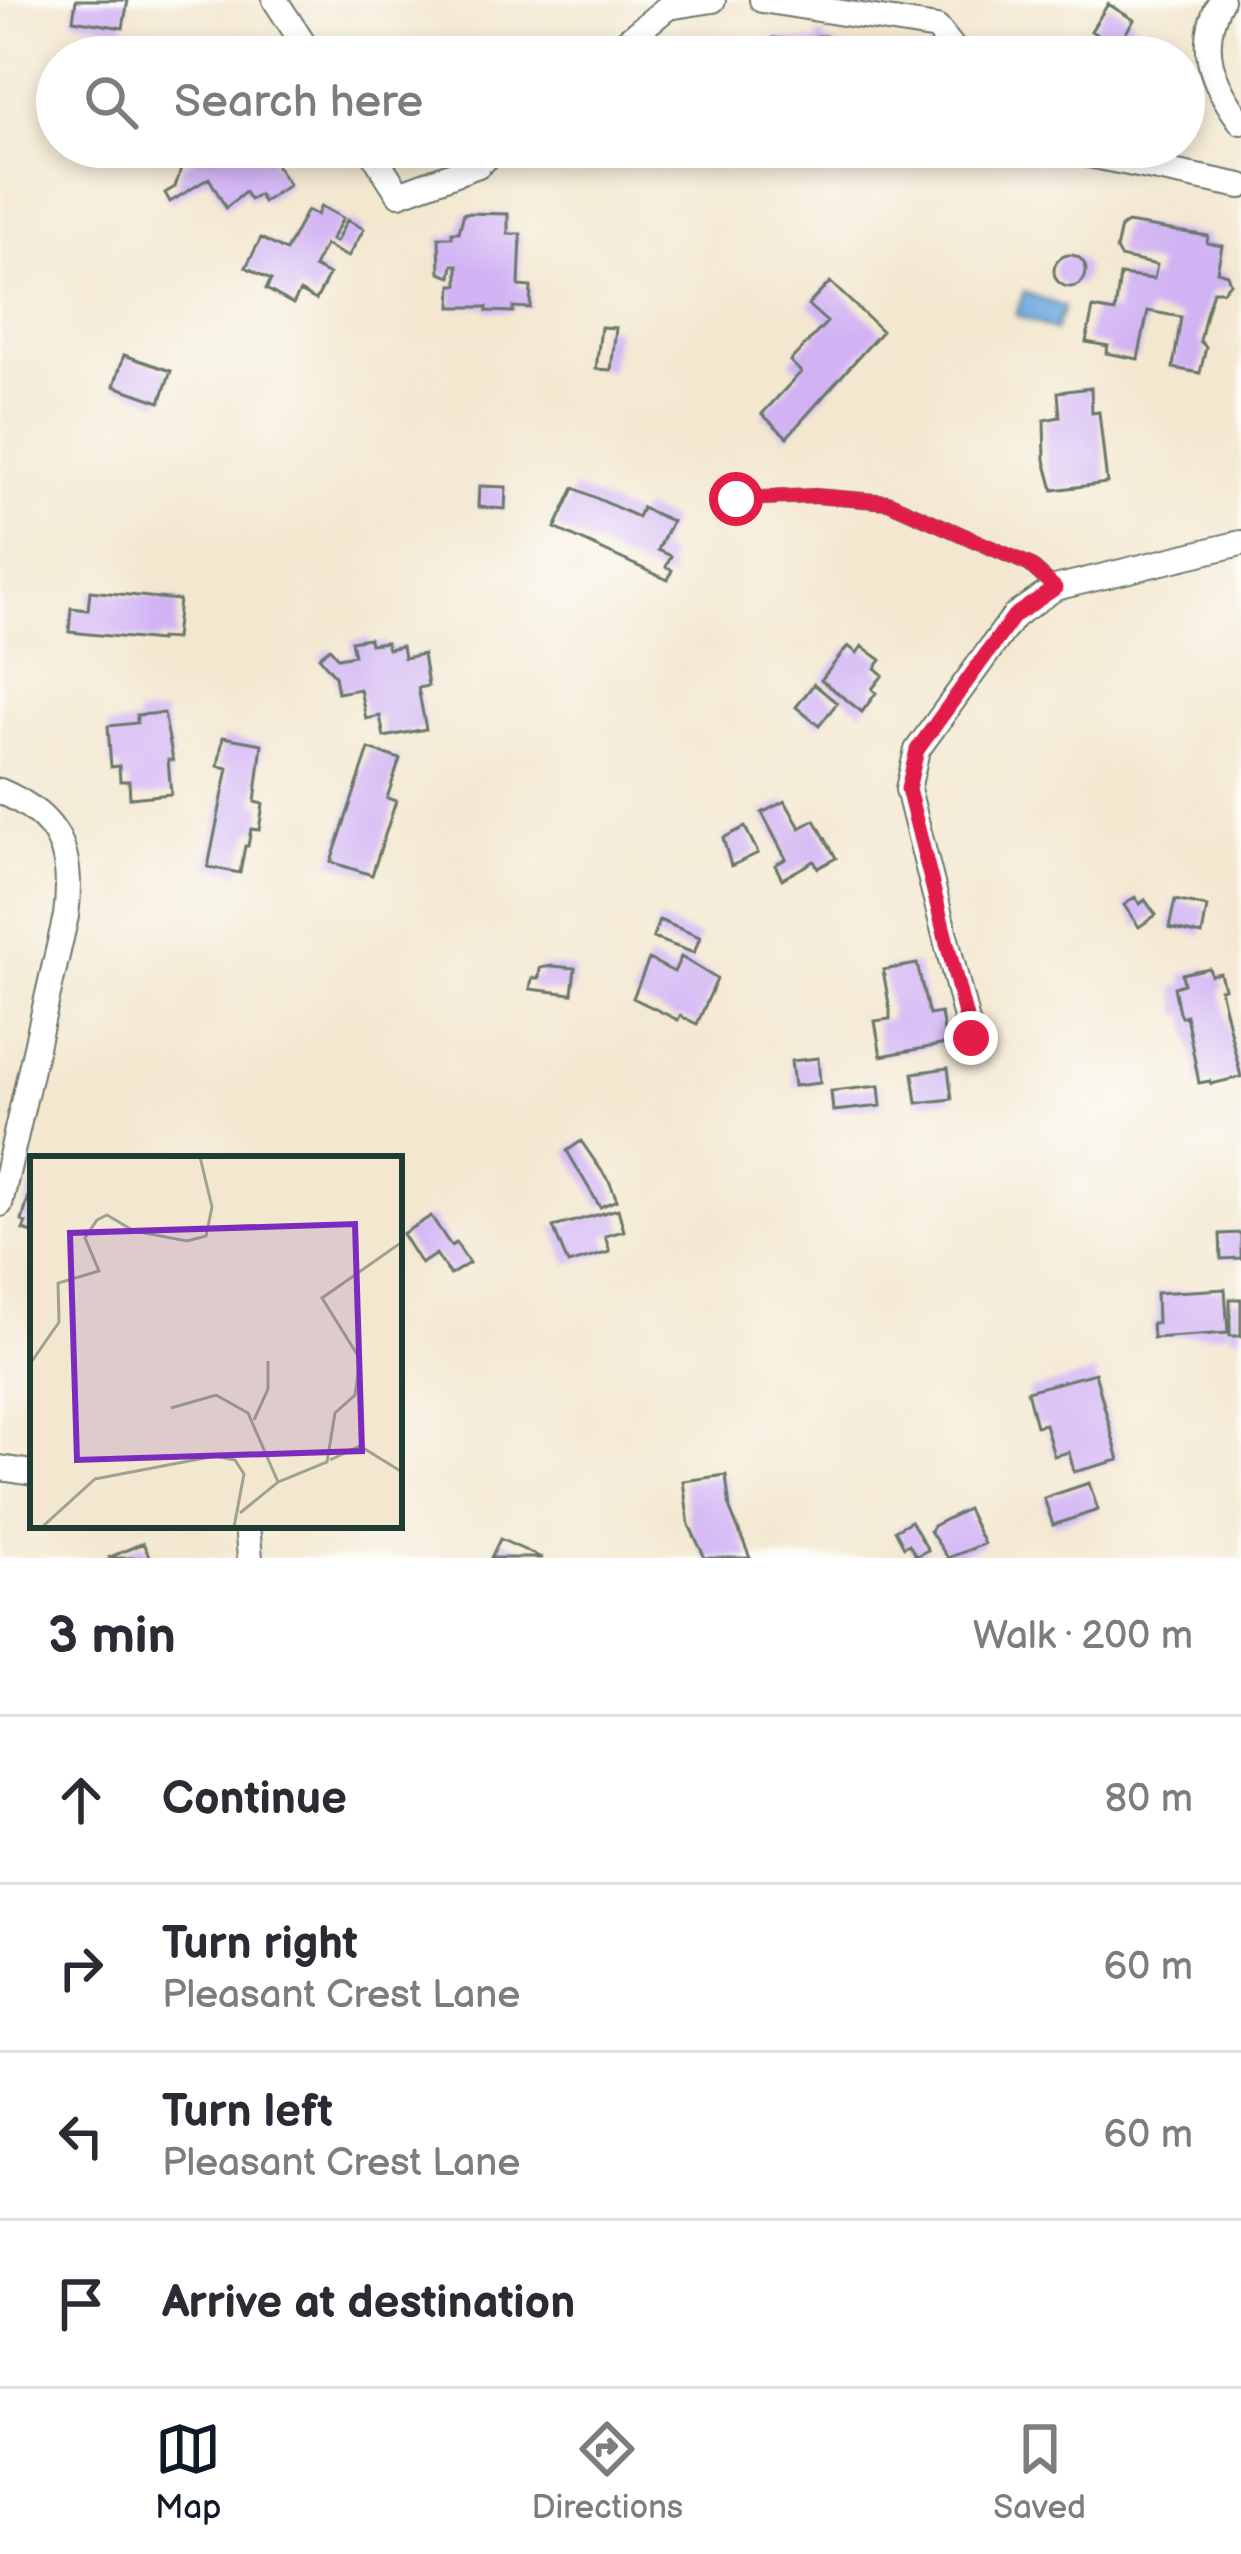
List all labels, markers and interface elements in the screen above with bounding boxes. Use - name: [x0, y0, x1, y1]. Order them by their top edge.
- search box: [36, 36, 1205, 168]
- icon: search: [78, 69, 144, 135]
- text: Search here: [174, 75, 423, 130]
- route start: [709, 472, 763, 526]
- route end: [944, 1011, 998, 1065]
- inset map: [30, 1156, 402, 1528]
- text: 3 min: [48, 1606, 176, 1667]
- text: Walk · 200 m: [973, 1613, 1193, 1660]
- icon: ahead: [48, 1767, 114, 1833]
- text: Continue: [162, 1772, 347, 1827]
- text: 80 m: [1105, 1776, 1193, 1823]
- text: Turn right: [162, 1917, 358, 1972]
- icon: right: [48, 1935, 114, 2001]
- text: 60 m: [1103, 1944, 1193, 1991]
- text: Pleasant Crest Lane: [162, 1972, 520, 2019]
- text: Turn left: [162, 2085, 333, 2140]
- icon: left: [48, 2103, 114, 2169]
- text: 60 m: [1103, 2112, 1193, 2159]
- text: Pleasant Crest Lane: [162, 2140, 520, 2187]
- icon: arrive: [48, 2271, 114, 2337]
- text: Arrive at destination: [162, 2276, 575, 2331]
- tab: Map: [155, 2416, 221, 2528]
- tab: Directions: [532, 2416, 683, 2528]
- tab: Saved: [993, 2416, 1086, 2528]

